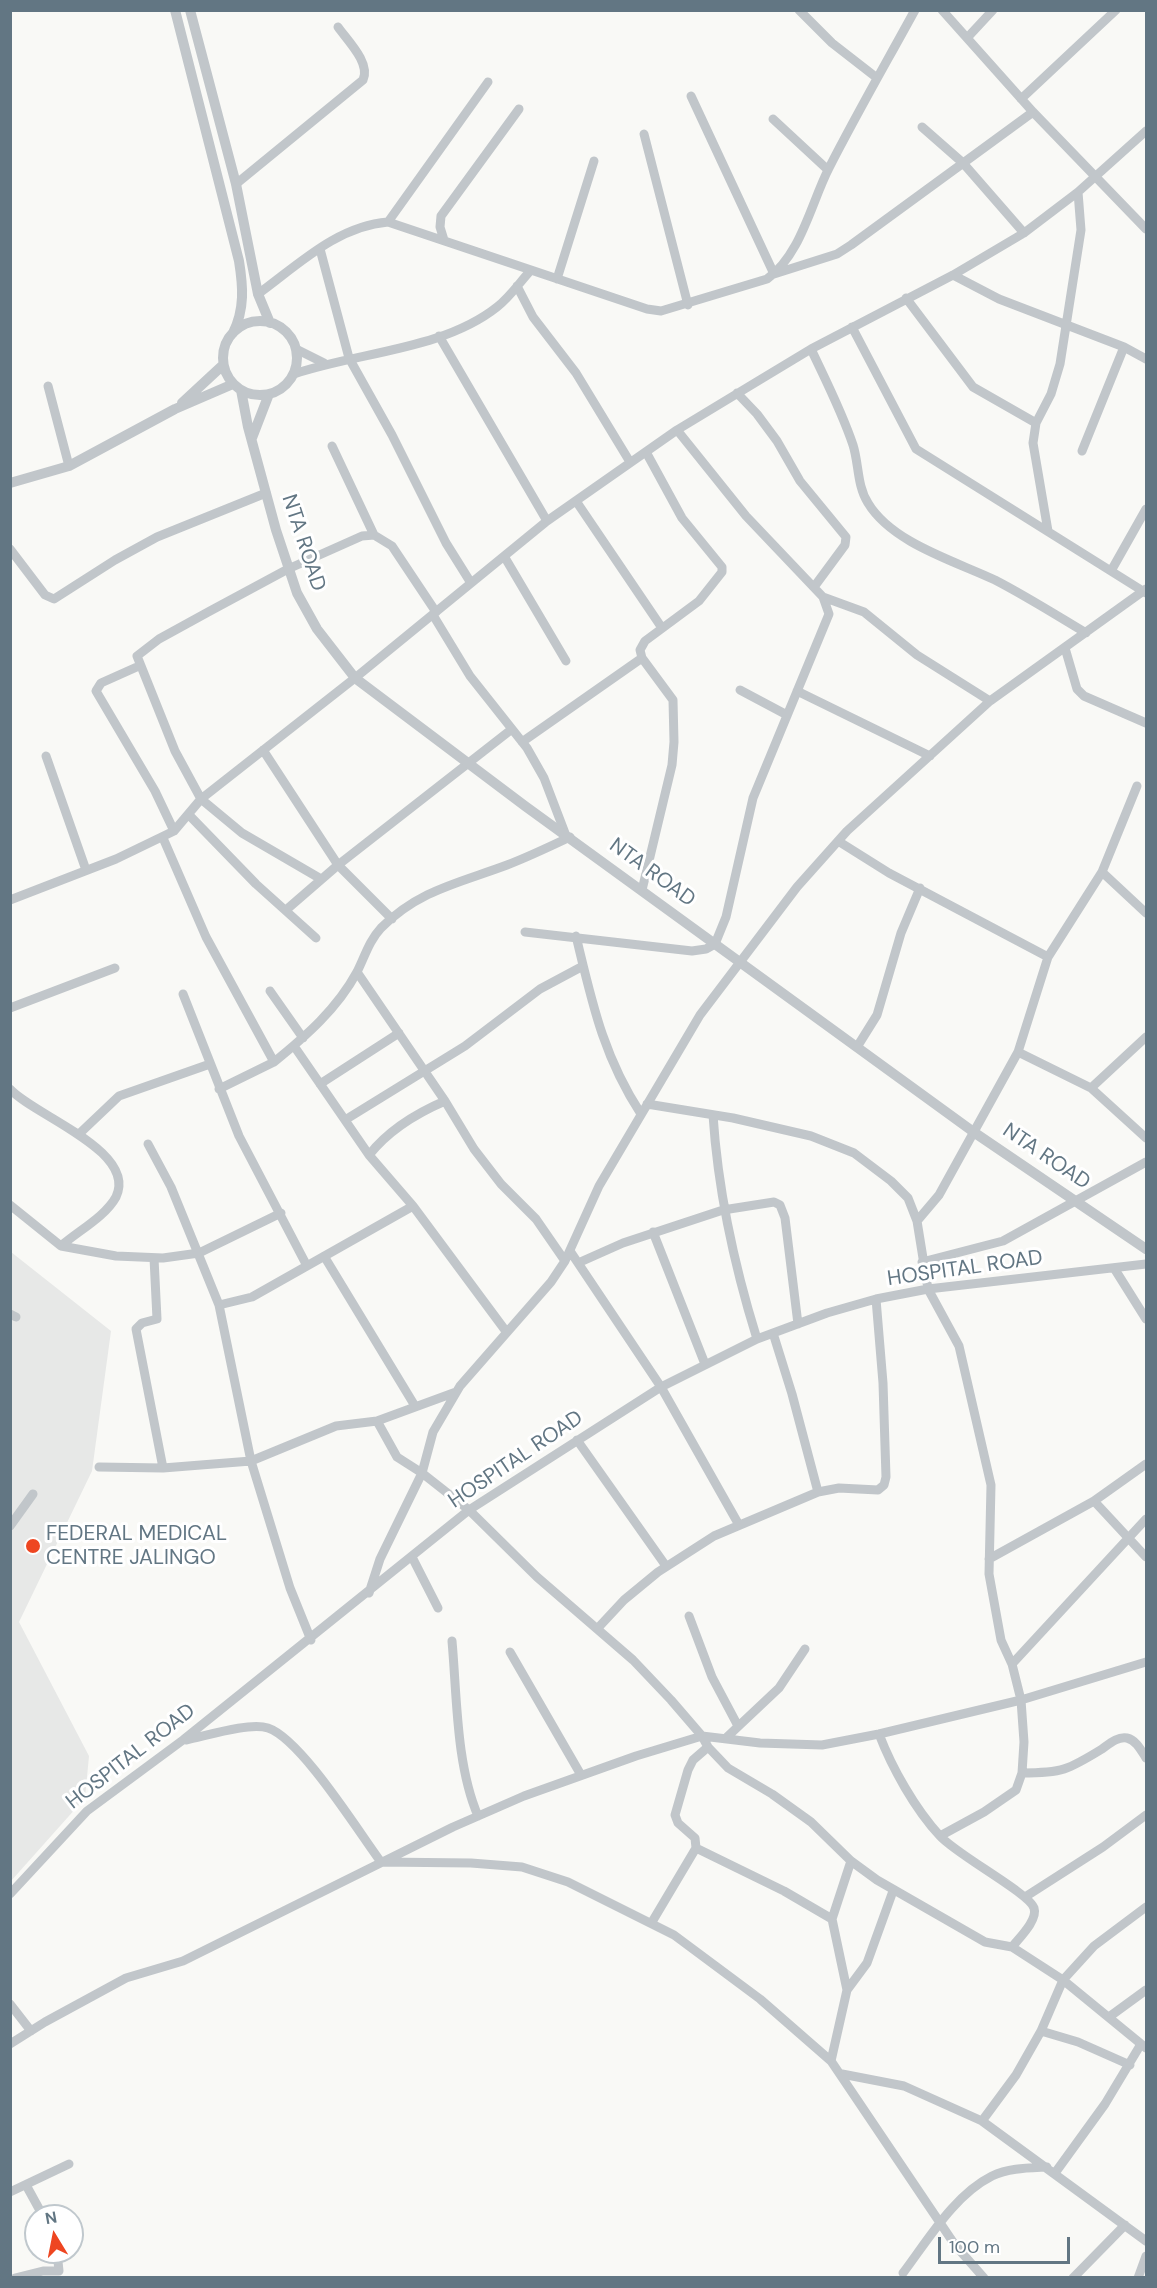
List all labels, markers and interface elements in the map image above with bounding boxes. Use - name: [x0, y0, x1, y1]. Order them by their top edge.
- street label: NTA ROAD: [276, 491, 330, 595]
- street label: NTA ROAD: [604, 833, 700, 913]
- street label: NTA ROAD: [997, 1119, 1095, 1195]
- street label: HOSPITAL ROAD: [886, 1246, 1044, 1292]
- street label: HOSPITAL ROAD: [444, 1406, 588, 1514]
- place label: FEDERAL MEDICAL CENTRE JALINGO: [46, 1521, 227, 1571]
- marker: FEDERAL MEDICAL CENTRE JALINGO: [24, 1537, 42, 1555]
- street label: HOSPITAL ROAD: [62, 1699, 200, 1815]
- north arrow: [24, 2204, 84, 2264]
- text: N: [44, 2206, 59, 2229]
- scale bar: [941, 2225, 1073, 2263]
- text: 100 m: [949, 2235, 1000, 2259]

